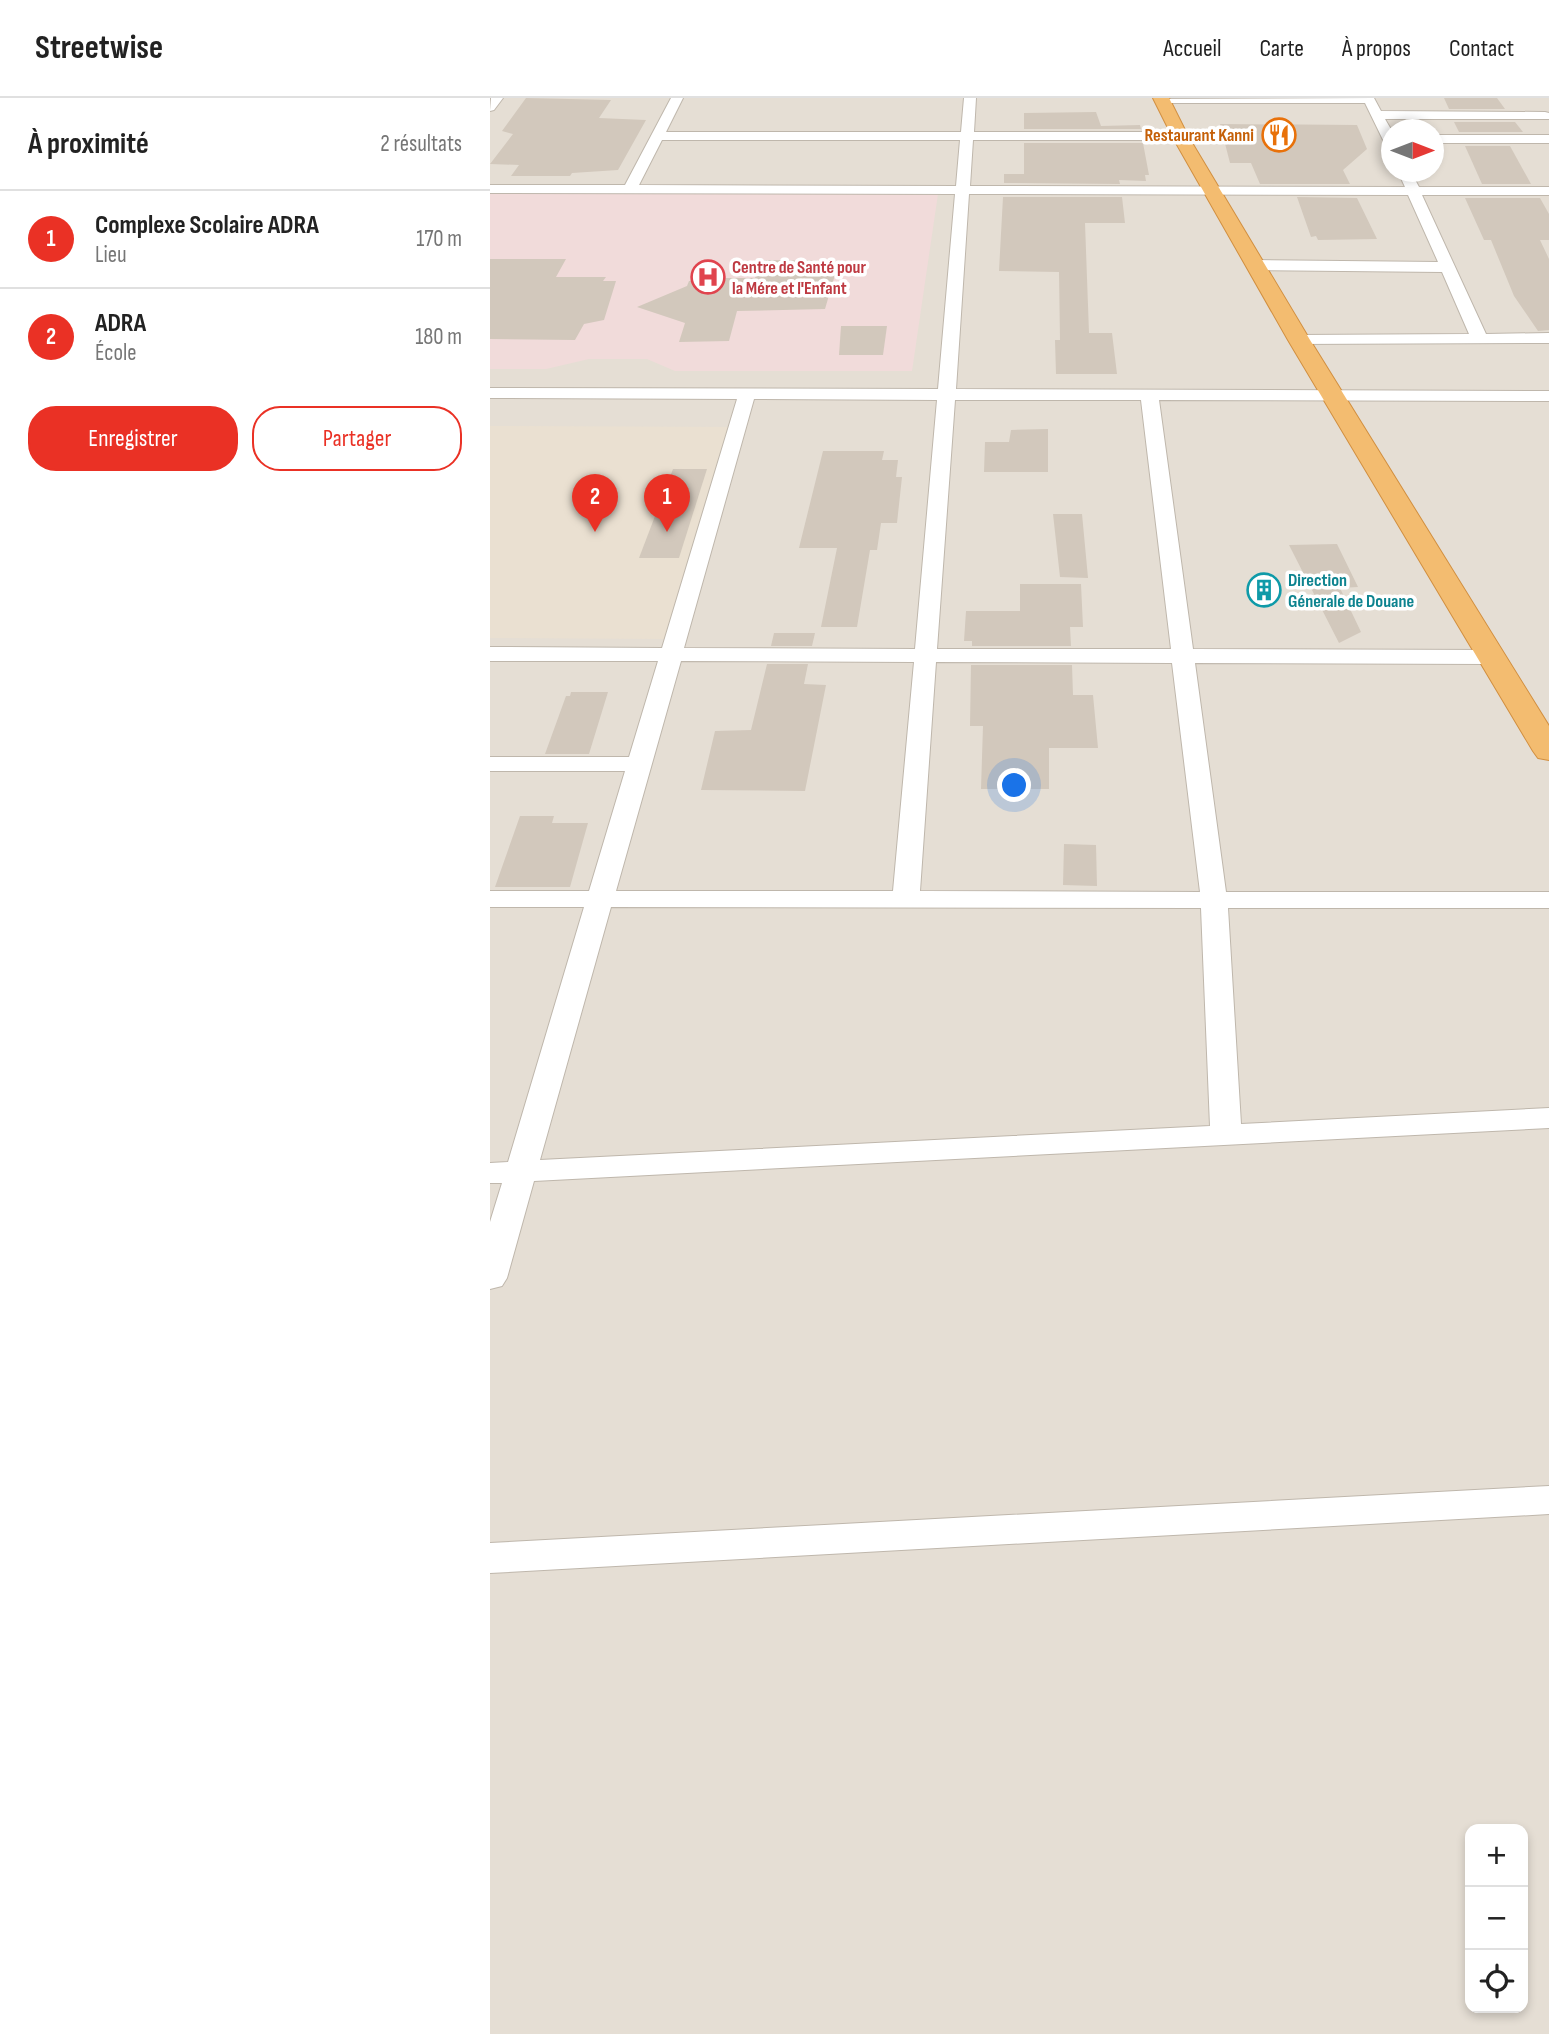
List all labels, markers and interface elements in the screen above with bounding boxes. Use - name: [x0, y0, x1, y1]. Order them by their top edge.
- text: Streetwise: [35, 28, 163, 68]
- text: Accueil: [1163, 34, 1222, 63]
- text: Carte: [1260, 34, 1304, 63]
- text: À propos: [1342, 34, 1411, 63]
- text: Contact: [1449, 34, 1514, 63]
- restaurant icon: Restaurant Kanni: [1260, 116, 1298, 154]
- north arrow: [1381, 119, 1444, 182]
- place label: Restaurant Kanni: [1144, 125, 1254, 146]
- text: À proximité: [28, 126, 149, 162]
- text: 2 résultats: [380, 130, 462, 158]
- text: Complexe Scolaire ADRA: [95, 210, 319, 241]
- text: 1: [46, 225, 56, 253]
- text: 170 m: [416, 225, 462, 253]
- text: Lieu: [95, 241, 127, 269]
- place label: Centre de Santé pour la Mére et l'Enfant: [732, 257, 866, 299]
- hospital icon: Centre de Santé pour la Mére et l'Enfant: [689, 258, 727, 296]
- text: ADRA: [95, 308, 146, 339]
- text: 2: [46, 323, 56, 351]
- text: 180 m: [415, 323, 462, 351]
- text: École: [95, 339, 137, 367]
- button: Enregistrer: [28, 406, 238, 471]
- button: Partager: [252, 406, 462, 471]
- pin: 2: [572, 474, 618, 532]
- pin: 1: [644, 474, 690, 532]
- place label: Direction Génerale de Douane: [1288, 570, 1414, 612]
- building icon: Direction Génerale de Douane: [1245, 571, 1283, 609]
- your location: [997, 768, 1031, 802]
- map controls: [1465, 1824, 1528, 2013]
- button: +: [1465, 1824, 1528, 1887]
- button: −: [1465, 1887, 1528, 1950]
- button: locate: [1465, 1950, 1528, 2013]

